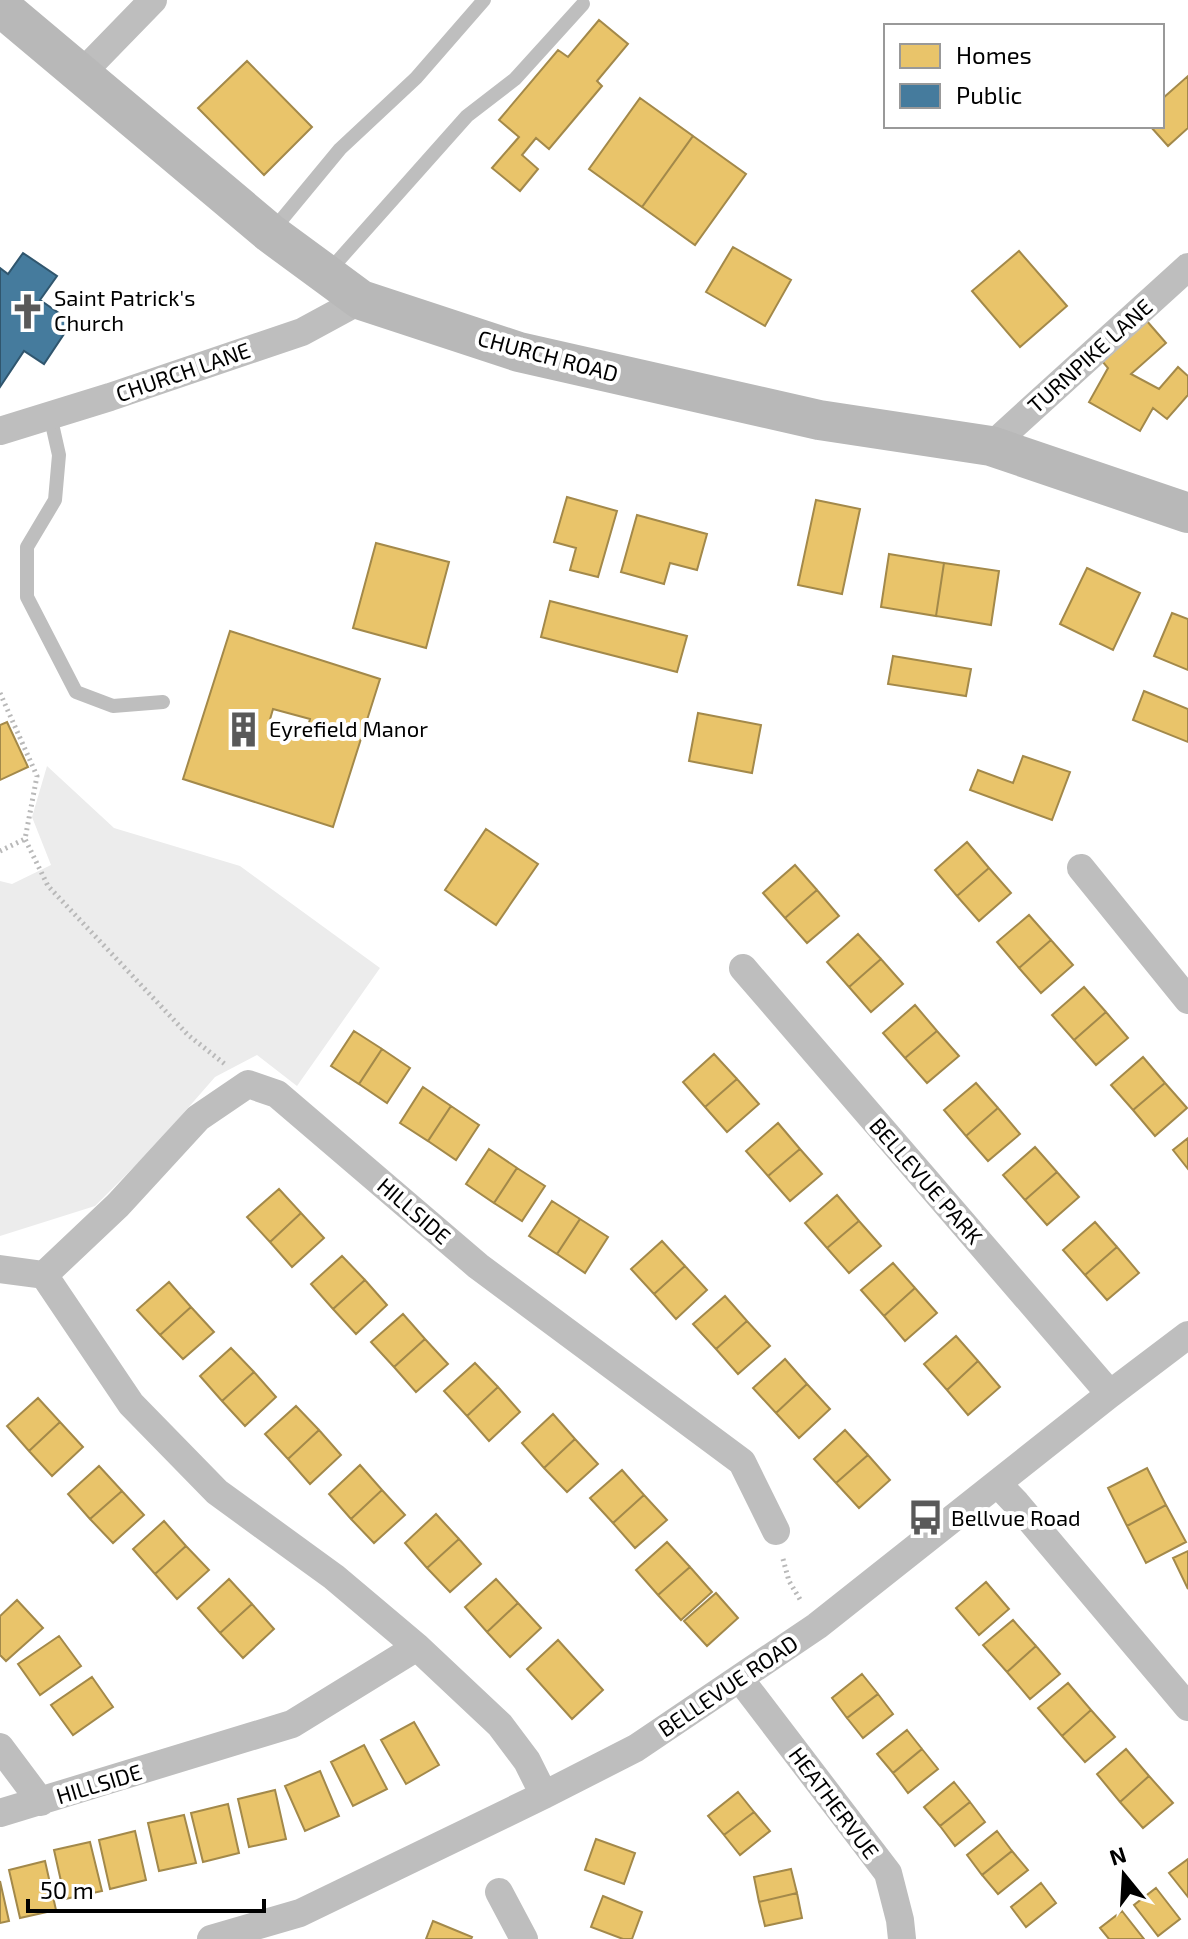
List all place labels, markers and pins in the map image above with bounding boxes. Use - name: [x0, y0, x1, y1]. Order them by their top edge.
- place label: Saint Patrick's Church: [54, 284, 195, 335]
- church icon: Saint Patrick's Church: [9, 292, 47, 330]
- building icon: Eyrefield Manor: [224, 710, 262, 748]
- place label: Eyrefield Manor: [269, 715, 428, 741]
- bus stop icon: Bellvue Road: [906, 1499, 944, 1537]
- place label: Bellvue Road: [951, 1504, 1081, 1530]

